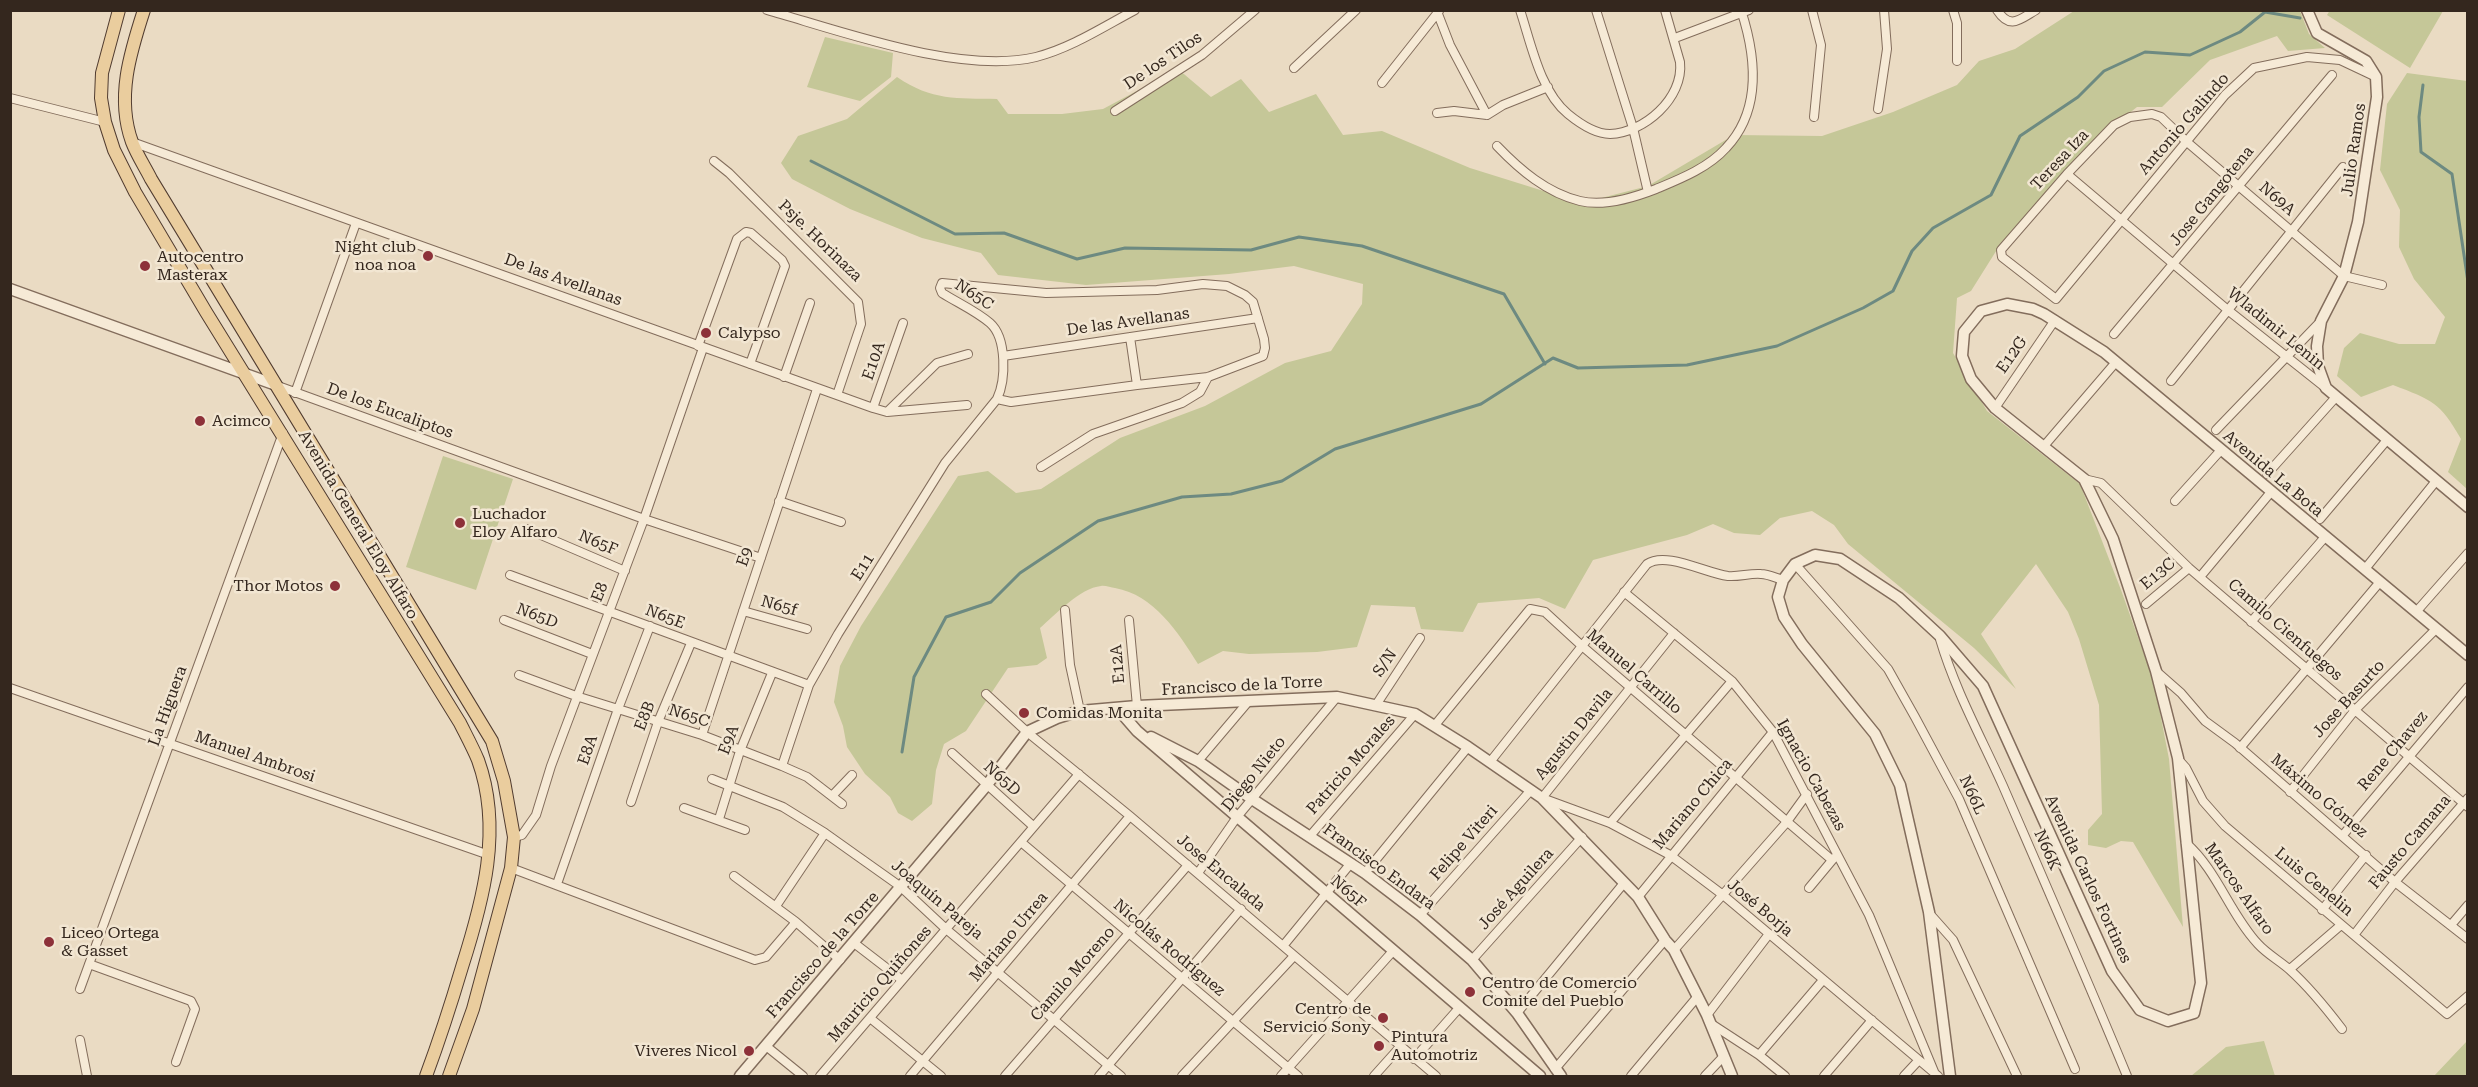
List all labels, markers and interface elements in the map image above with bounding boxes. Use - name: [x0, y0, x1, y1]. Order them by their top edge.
- street label: De los Tilos: [1120, 28, 1206, 94]
- street label: Antonio Galindo: [2135, 69, 2233, 179]
- street label: Julio Ramos: [2338, 102, 2370, 198]
- street label: Teresa Iza: [2027, 126, 2093, 194]
- street label: Jose Gangotena: [2166, 142, 2258, 250]
- street label: N69A: [2255, 178, 2299, 220]
- street label: Psje. Horinaza: [774, 196, 866, 286]
- place label: Night club noa noa: [334, 237, 416, 275]
- place label: Autocentro Masterax: [157, 247, 244, 285]
- marker: Night club noa noa: [421, 249, 435, 263]
- street label: De las Avellanas: [501, 250, 625, 310]
- marker: Autocentro Masterax: [138, 259, 152, 273]
- street label: N65C: [951, 275, 997, 315]
- street label: Wladimir Lenin: [2223, 284, 2329, 374]
- street label: De las Avellanas: [1065, 304, 1191, 340]
- place label: Calypso: [718, 323, 781, 343]
- marker: Calypso: [699, 326, 713, 340]
- street label: E12G: [1993, 333, 2031, 377]
- street label: E10A: [859, 339, 889, 383]
- street label: De los Eucaliptos: [324, 379, 456, 443]
- place label: Acimco: [212, 411, 271, 431]
- marker: Acimco: [193, 414, 207, 428]
- street label: Avenida General Eloy Alfaro: [294, 427, 422, 623]
- street label: Avenida La Bota: [2219, 427, 2327, 521]
- place label: Luchador Eloy Alfaro: [472, 504, 558, 542]
- marker: Luchador Eloy Alfaro: [453, 516, 467, 530]
- street label: N65F: [576, 526, 620, 560]
- street label: E9: [733, 545, 757, 569]
- street label: E11: [847, 550, 879, 584]
- street label: E13C: [2137, 554, 2179, 594]
- street label: Camilo Cienfuegos: [2224, 575, 2346, 685]
- place label: Thor Motos: [233, 576, 323, 596]
- marker: Thor Motos: [328, 579, 342, 593]
- street label: E8: [587, 579, 613, 605]
- street label: N65f: [759, 592, 799, 620]
- street label: N65D: [513, 599, 561, 633]
- street label: N65E: [642, 601, 688, 633]
- street label: Manuel Carrillo: [1583, 626, 1685, 718]
- street label: E12A: [1107, 644, 1129, 684]
- street label: S/N: [1369, 645, 1401, 681]
- street label: Jose Basurto: [2309, 656, 2389, 742]
- street label: La Higuera: [145, 663, 191, 749]
- street label: Francisco de la Torre: [1161, 672, 1323, 700]
- street label: Agustin Davila: [1531, 684, 1617, 784]
- street label: E8B: [631, 699, 659, 733]
- street label: N65C: [666, 700, 712, 732]
- place label: Comidas Monita: [1036, 703, 1163, 723]
- marker: Comidas Monita: [1017, 706, 1031, 720]
- street label: Rene Chavez: [2354, 707, 2432, 795]
- street label: Patricio Morales: [1303, 711, 1399, 819]
- street label: Ignacio Cabezas: [1772, 716, 1850, 834]
- street label: E9A: [715, 722, 743, 758]
- street label: Manuel Ambrosi: [192, 727, 318, 787]
- street label: E8A: [574, 733, 602, 767]
- street label: Diego Nieto: [1218, 733, 1290, 815]
- street label: Máximo Gómez: [2267, 750, 2371, 842]
- street label: Mariano Chica: [1649, 755, 1737, 853]
- street label: N65D: [980, 757, 1024, 801]
- street label: N66L: [1955, 773, 1989, 817]
- street label: Fausto Camana: [2365, 791, 2455, 893]
- street label: Avenida Carlos Fortines: [2041, 792, 2135, 966]
- street label: Felipe Viteri: [1426, 801, 1502, 885]
- street label: Francisco Endara: [1319, 820, 1439, 914]
- street label: N66K: [2030, 827, 2064, 873]
- street label: Jose Encalada: [1173, 830, 1269, 916]
- street label: Marcos Alfaro: [2200, 839, 2278, 939]
- street label: José Aguilera: [1474, 844, 1558, 934]
- street label: Luis Cenelin: [2271, 844, 2357, 920]
- street label: Joaquín Pareja: [887, 856, 987, 944]
- street label: N65F: [1326, 872, 1370, 912]
- street label: José Borja: [1723, 875, 1797, 941]
- street label: Francisco de la Torre: [763, 888, 883, 1022]
- street label: Mariano Urrea: [966, 888, 1052, 986]
- street label: Nicolás Rodríguez: [1109, 896, 1229, 1000]
- street label: Mauricio Quiñones: [824, 922, 936, 1046]
- place label: Liceo Ortega & Gasset: [61, 923, 159, 961]
- street label: Camilo Moreno: [1027, 923, 1119, 1025]
- marker: Liceo Ortega & Gasset: [42, 935, 56, 949]
- place label: Centro de Comercio Comite del Pueblo: [1482, 973, 1637, 1011]
- marker: Centro de Comercio Comite del Pueblo: [1463, 985, 1477, 999]
- place label: Centro de Servicio Sony: [1263, 999, 1371, 1037]
- marker: Centro de Servicio Sony: [1376, 1011, 1390, 1025]
- place label: Pintura Automotriz: [1391, 1027, 1477, 1065]
- marker: Pintura Automotriz: [1372, 1039, 1386, 1053]
- place label: Viveres Nicol: [635, 1041, 737, 1061]
- marker: Viveres Nicol: [742, 1044, 756, 1058]

